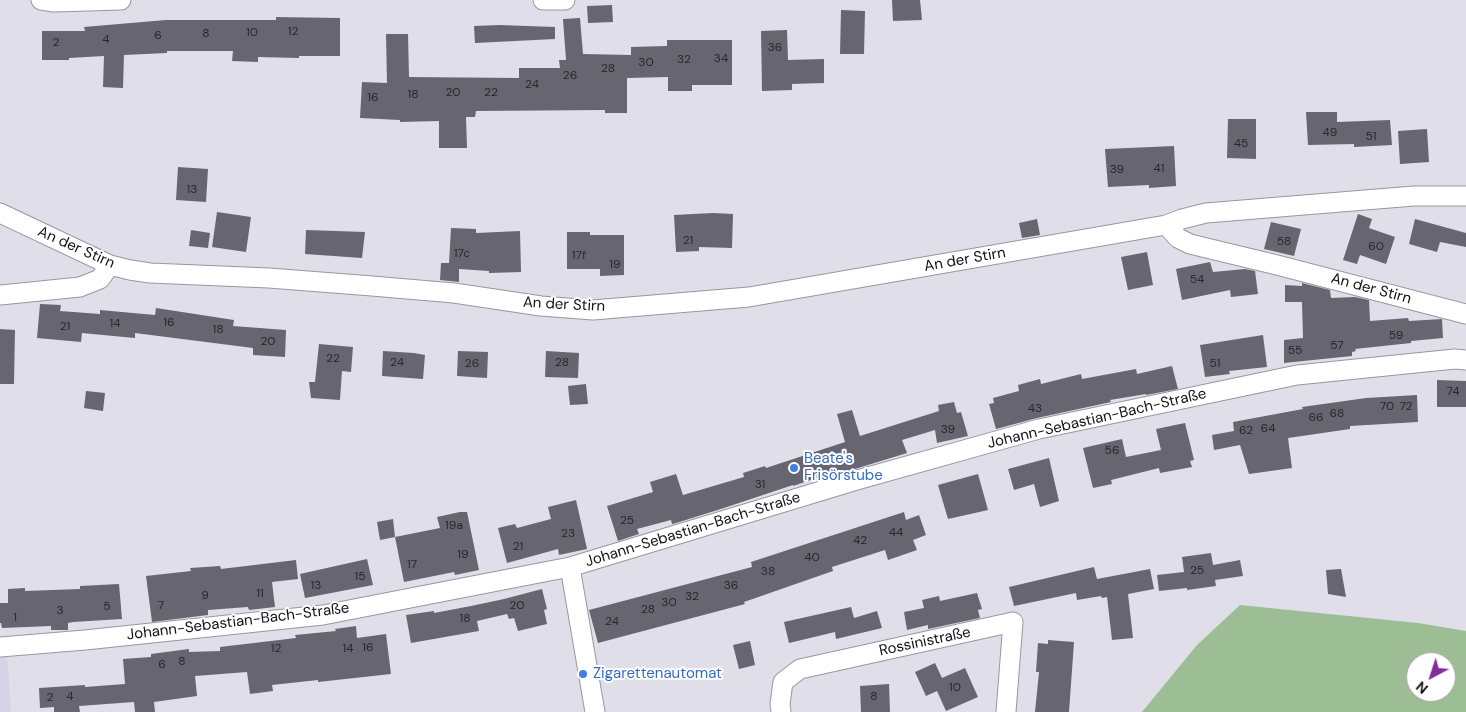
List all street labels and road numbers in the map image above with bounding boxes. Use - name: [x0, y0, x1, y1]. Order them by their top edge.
- street label: An der Stirn: [35, 223, 117, 273]
- street label: An der Stirn: [923, 244, 1007, 276]
- street label: An der Stirn: [1329, 270, 1413, 308]
- street label: An der Stirn: [522, 294, 606, 316]
- street label: Johann-Sebastian-Bach-Straße: [986, 385, 1208, 453]
- street label: Johann-Sebastian-Bach-Straße: [583, 489, 803, 571]
- street label: Johann-Sebastian-Bach-Straße: [126, 599, 350, 645]
- street label: Rossinistraße: [878, 624, 972, 660]

